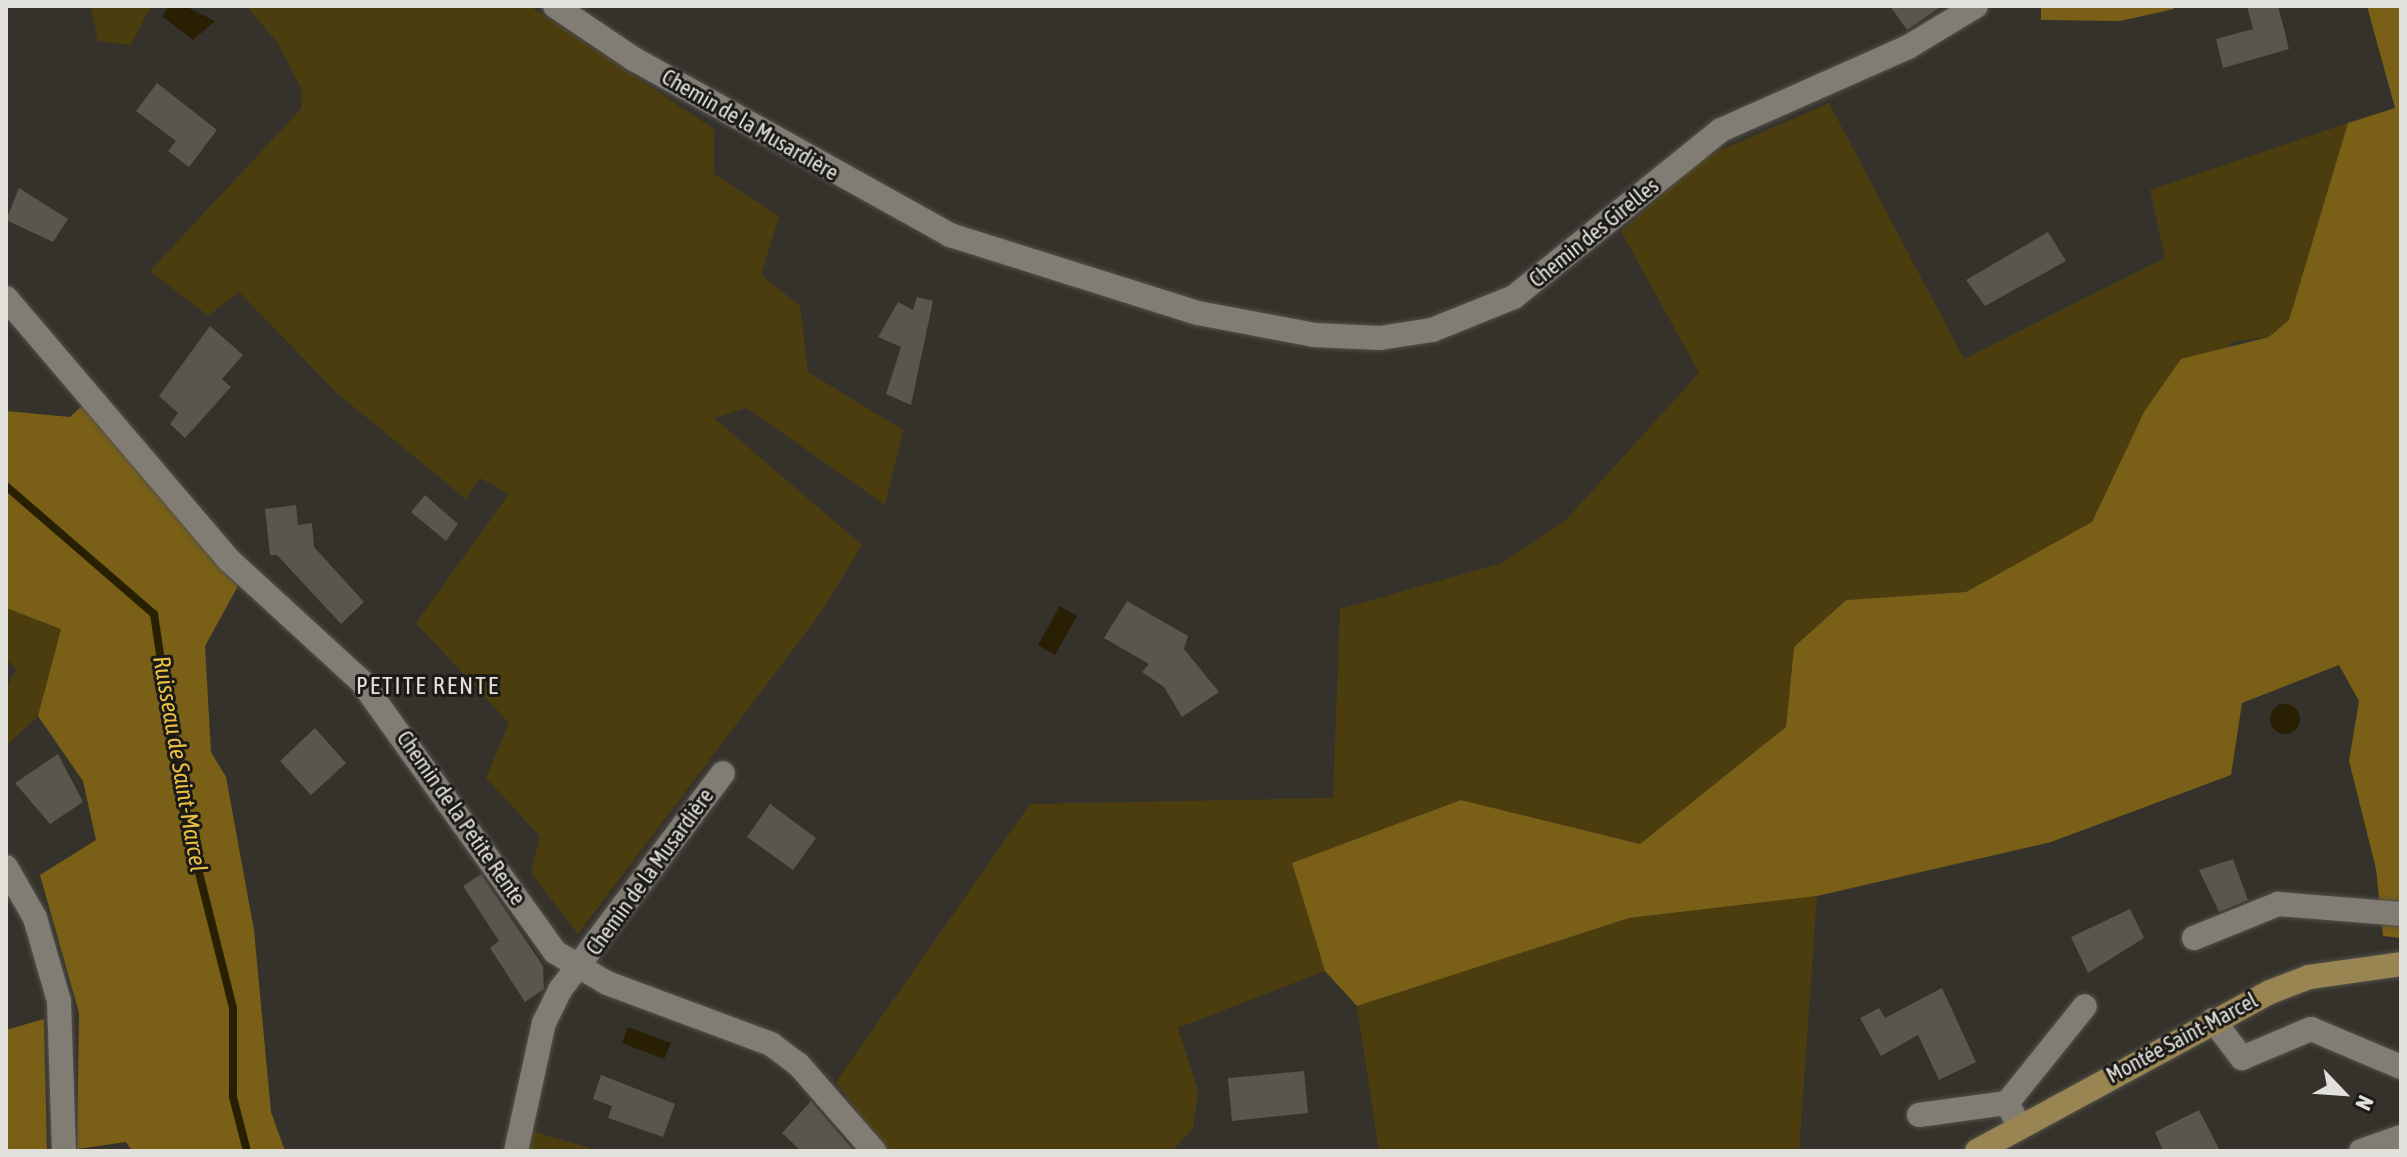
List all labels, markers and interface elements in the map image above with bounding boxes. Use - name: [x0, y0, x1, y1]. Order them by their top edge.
- street label: Chemin de la Musardière: [657, 64, 843, 186]
- street label: Chemin des Girelles: [1524, 173, 1664, 293]
- water label: Ruisseau de Saint-Marcel: [147, 654, 213, 874]
- district label: PETITE RENTE: [356, 672, 500, 700]
- street label: Chemin de la Petite Rente: [391, 726, 531, 910]
- street label: Chemin de la Musardière: [581, 784, 719, 960]
- street label: Montée Saint-Marcel: [2102, 987, 2262, 1089]
- north arrow: [2303, 1053, 2383, 1133]
- text: N: [2350, 1092, 2379, 1115]

